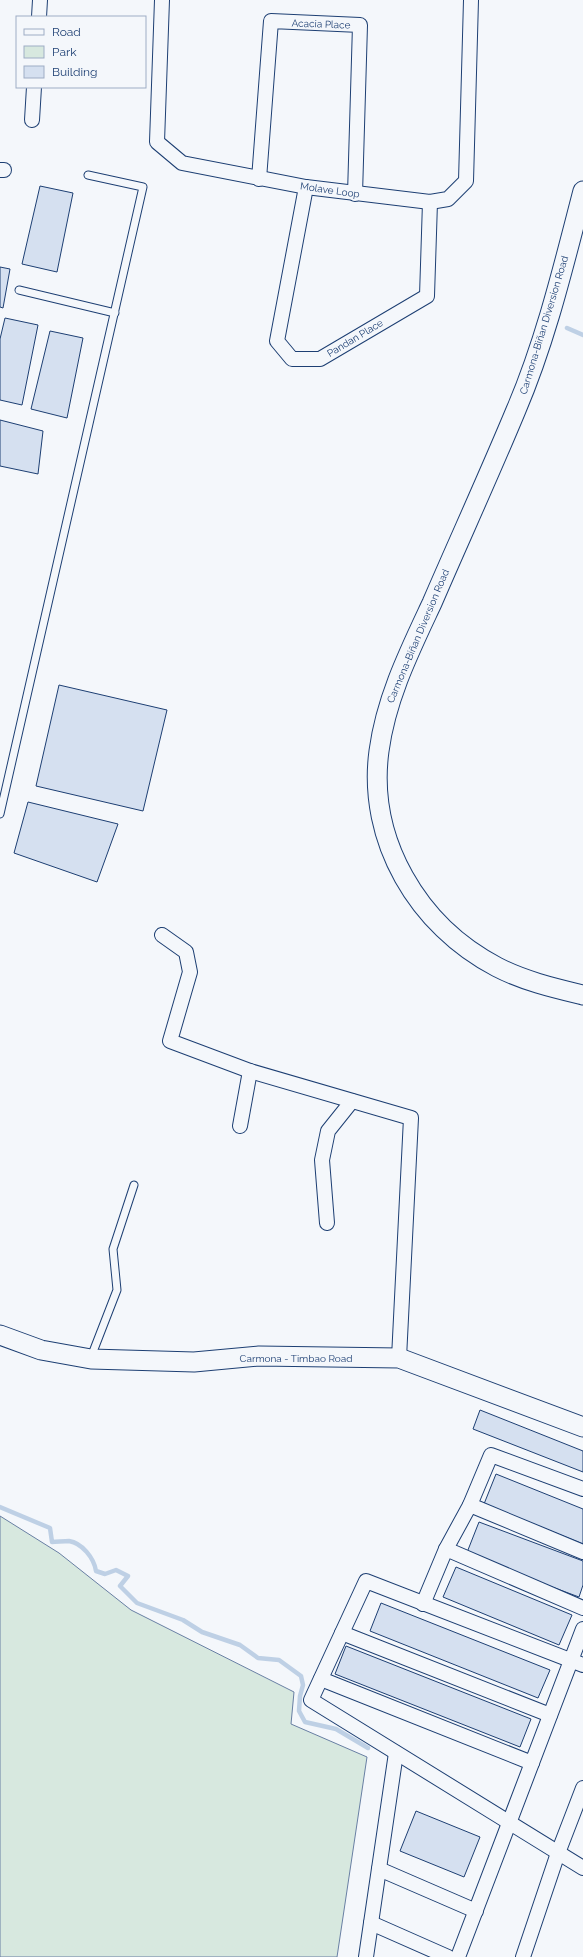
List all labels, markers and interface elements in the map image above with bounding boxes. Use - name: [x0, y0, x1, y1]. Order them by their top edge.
- legend: [16, 16, 146, 88]
- street label: Acacia Place: [291, 17, 351, 31]
- text: Road: [52, 25, 81, 39]
- text: Park: [52, 45, 77, 59]
- text: Building: [52, 65, 98, 79]
- street label: Molave Loop: [300, 180, 360, 200]
- street label: Carmona-Biñan Diversion Road: [518, 254, 570, 396]
- street label: Pandan Place: [325, 317, 385, 359]
- street label: Carmona-Biñan Diversion Road: [385, 568, 451, 704]
- street label: Carmona - Timbao Road: [240, 1353, 352, 1364]

